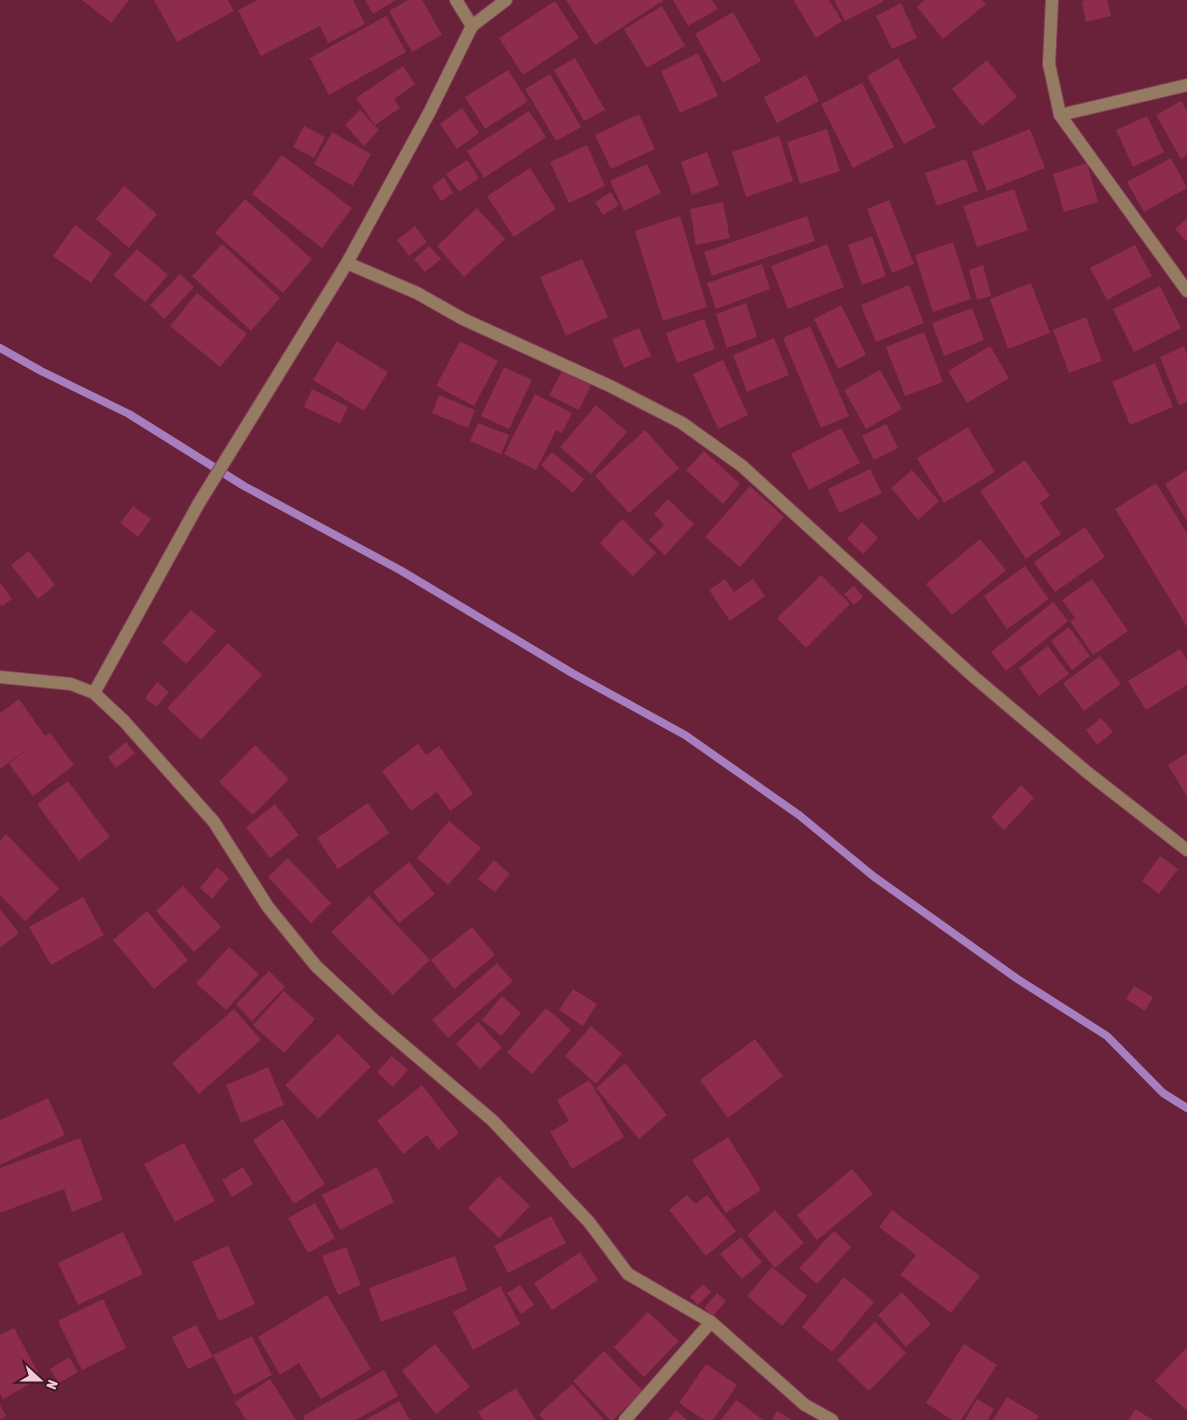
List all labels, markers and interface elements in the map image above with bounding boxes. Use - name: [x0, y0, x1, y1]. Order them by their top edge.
- north arrow: [15, 1355, 65, 1405]
- text: N: [43, 1378, 61, 1391]

